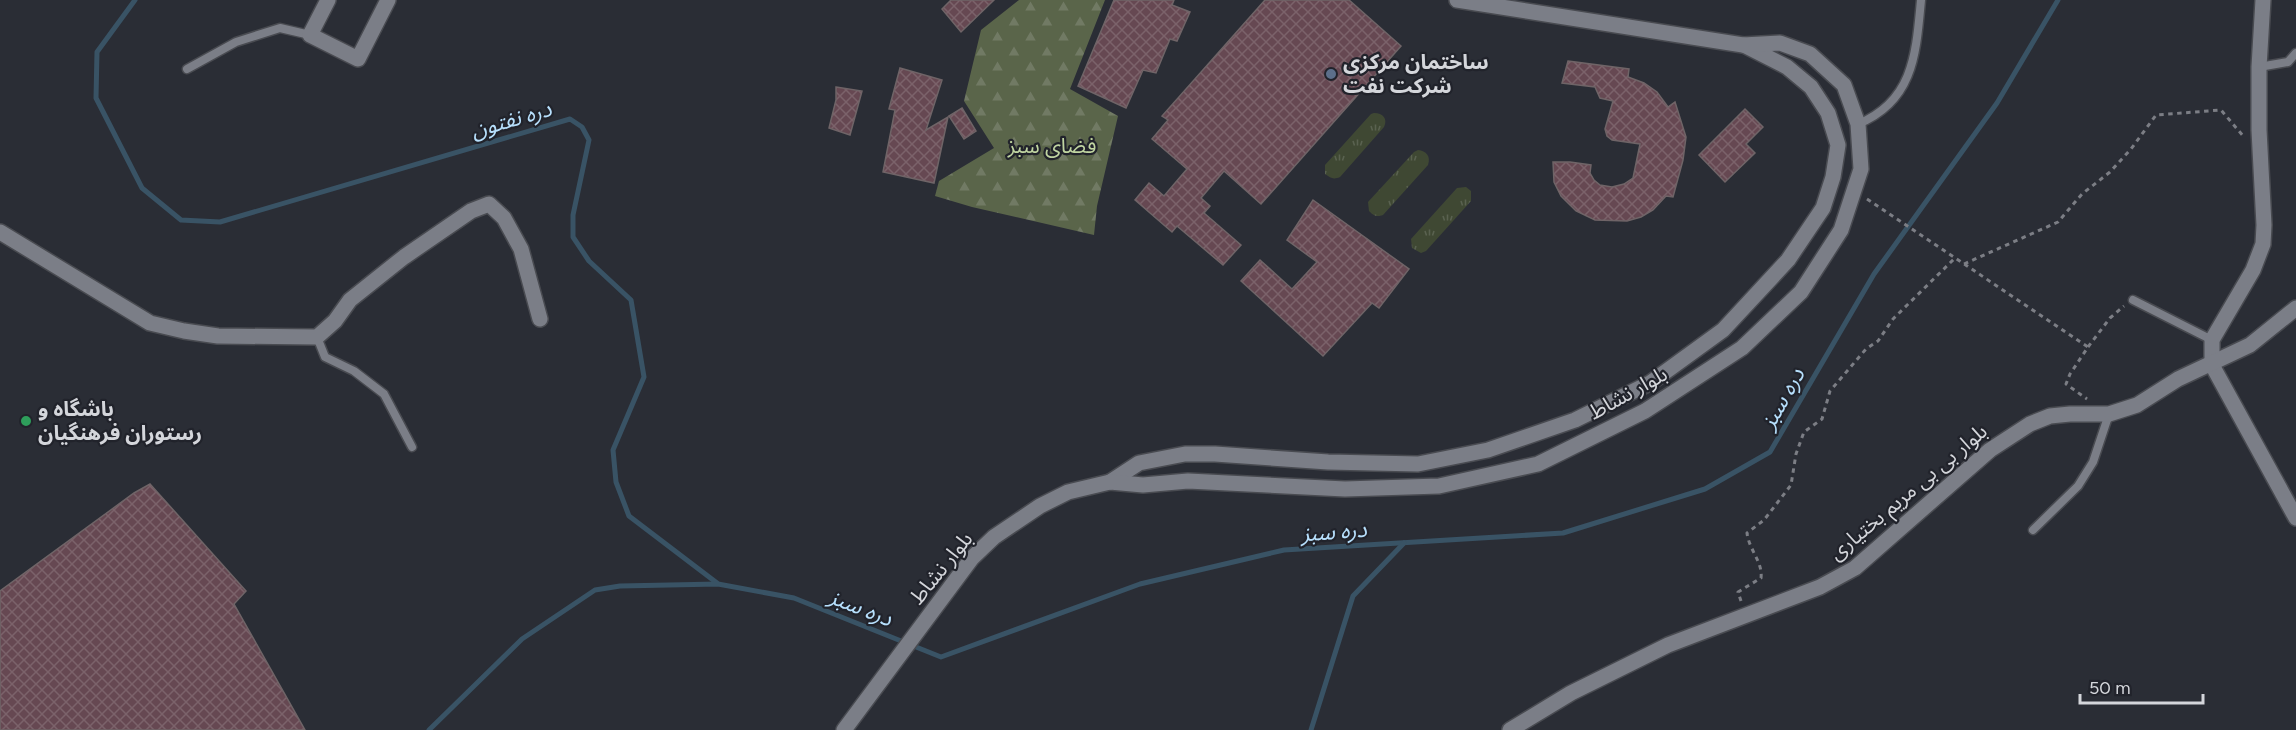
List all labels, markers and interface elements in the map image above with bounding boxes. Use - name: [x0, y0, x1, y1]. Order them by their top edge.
- place label: ساختمان مرکزی شرکت نفت: [1343, 49, 1489, 98]
- marker: ساختمان مرکزی شرکت نفت: [1324, 67, 1338, 81]
- water label: دره نفتون: [468, 95, 555, 144]
- park label: فضای سبز: [1007, 133, 1096, 158]
- street label: بلوار نشاط: [1584, 361, 1671, 424]
- water label: دره سبز: [1753, 363, 1811, 435]
- place label: باشگاه و رستوران فرهنگیان: [38, 396, 202, 445]
- marker: باشگاه و رستوران فرهنگیان: [19, 414, 33, 428]
- street label: بلوار بی بی مریم بختیاری: [1824, 418, 1994, 567]
- water label: دره سبز: [1298, 516, 1368, 547]
- street label: بلوار نشاط: [904, 526, 977, 609]
- water label: دره سبز: [824, 582, 897, 632]
- scale bar: [2080, 667, 2203, 705]
- text: 50 m: [2089, 677, 2131, 699]

